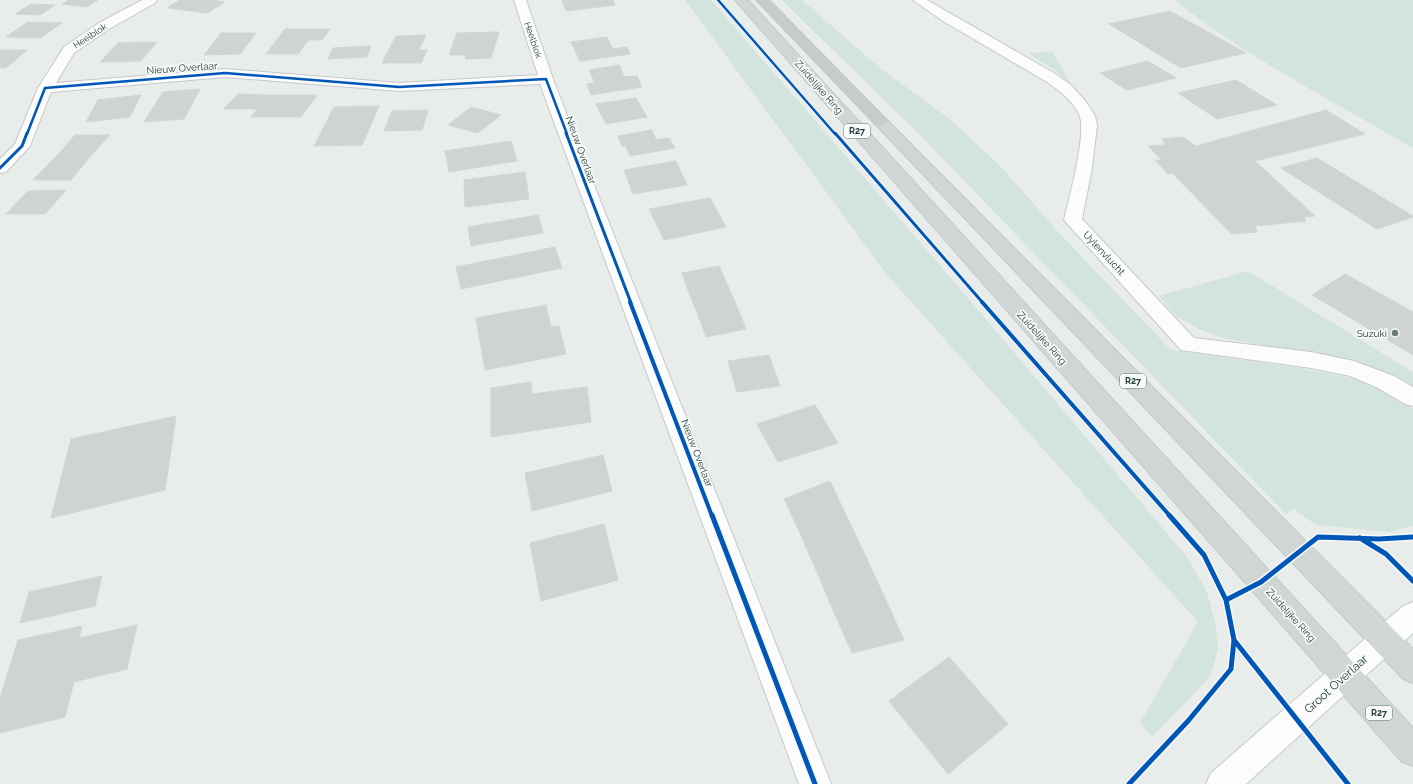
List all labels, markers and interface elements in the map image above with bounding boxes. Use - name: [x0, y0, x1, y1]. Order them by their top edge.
- street label: Heelblok: [71, 21, 109, 50]
- street label: Heelblok: [522, 21, 544, 60]
- street label: Zuidelijke Ring: [793, 58, 845, 116]
- street label: Nieuw Overlaar: [146, 60, 218, 76]
- street label: Nieuw Overlaar: [564, 115, 599, 186]
- road number: R27: [844, 124, 870, 138]
- street label: Uylenvlucht: [1081, 229, 1128, 278]
- street label: Zuidelijke Ring: [1015, 309, 1069, 367]
- place label: Suzuki: [1357, 328, 1387, 339]
- marker: Suzuki: [1390, 328, 1400, 338]
- road number: R27: [1120, 374, 1146, 388]
- street label: Nieuw Overlaar: [679, 418, 715, 489]
- street label: Zuidelijke Ring: [1264, 586, 1318, 644]
- street label: Groot Overlaar: [1301, 651, 1371, 716]
- road number: R27: [1366, 706, 1392, 720]

